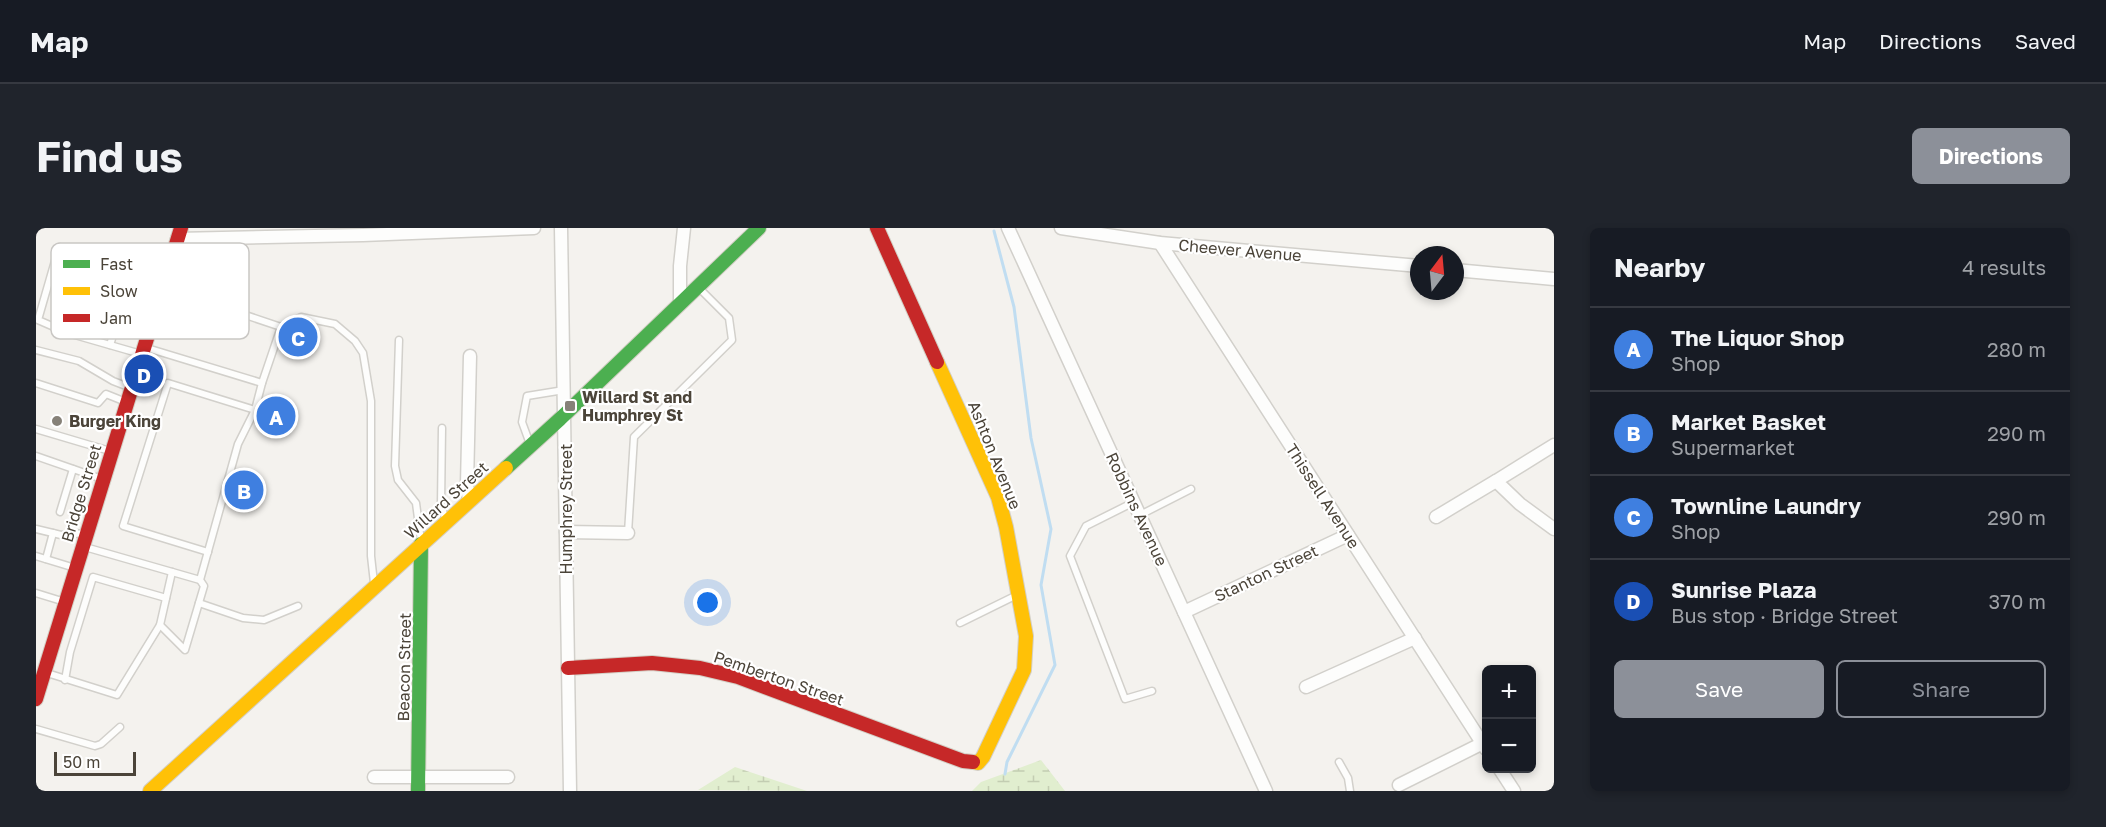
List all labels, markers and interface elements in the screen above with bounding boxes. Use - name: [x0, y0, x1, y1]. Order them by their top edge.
- text: Map: [30, 25, 88, 58]
- text: Map: [1803, 28, 1846, 54]
- text: Directions: [1879, 28, 1982, 54]
- text: Saved: [2015, 28, 2076, 54]
- button: Directions: [1912, 128, 2070, 184]
- text: Find us: [36, 131, 183, 181]
- street label: Cheever Avenue: [1178, 235, 1302, 265]
- legend: [51, 243, 249, 339]
- north arrow: [1410, 246, 1464, 300]
- text: Nearby: [1614, 252, 1705, 283]
- text: Fast: [100, 254, 133, 274]
- text: 4 results: [1962, 255, 2046, 279]
- text: Slow: [100, 281, 138, 301]
- text: Jam: [100, 308, 132, 328]
- pin: C: [278, 314, 318, 360]
- text: The Liquor Shop: [1671, 324, 1844, 351]
- text: A: [1626, 337, 1641, 361]
- text: 280 m: [1987, 337, 2046, 361]
- text: Shop: [1671, 351, 1720, 375]
- pin: D: [124, 352, 164, 396]
- place label: Willard St and Humphrey St: [582, 387, 692, 425]
- pin: A: [256, 394, 296, 438]
- street label: Ashton Avenue: [964, 398, 1026, 512]
- marker: Willard St and Humphrey St: [563, 399, 577, 413]
- text: Market Basket: [1671, 408, 1826, 435]
- place label: Burger King: [69, 411, 161, 431]
- marker: Burger King: [50, 414, 64, 428]
- text: B: [1626, 421, 1641, 445]
- text: 290 m: [1987, 421, 2046, 445]
- text: Supermarket: [1671, 435, 1795, 459]
- street label: Thissell Avenue: [1282, 440, 1364, 552]
- street label: Bridge Street: [57, 442, 105, 544]
- street label: Humphrey Street: [556, 443, 576, 575]
- street label: Robbins Avenue: [1102, 449, 1172, 569]
- street label: Willard Street: [400, 457, 492, 543]
- pin: B: [224, 468, 264, 512]
- text: Townline Laundry: [1671, 492, 1861, 519]
- text: C: [1626, 505, 1641, 529]
- text: 290 m: [1987, 505, 2046, 529]
- text: Shop: [1671, 519, 1720, 543]
- street label: Stanton Street: [1211, 540, 1321, 606]
- text: Sunrise Plaza: [1671, 576, 1816, 603]
- your location: [693, 588, 722, 617]
- text: D: [1626, 589, 1641, 613]
- text: 370 m: [1989, 589, 2046, 613]
- text: Bus stop · Bridge Street: [1671, 603, 1898, 627]
- street label: Beacon Street: [393, 613, 415, 721]
- street label: Pemberton Street: [711, 646, 847, 710]
- button: Save: [1614, 660, 1824, 718]
- button: Share: [1836, 660, 2046, 718]
- map controls: [1482, 665, 1536, 773]
- button: +: [1482, 665, 1536, 719]
- button: −: [1482, 719, 1536, 773]
- scale bar: [54, 749, 136, 776]
- text: 50 m: [63, 752, 100, 772]

